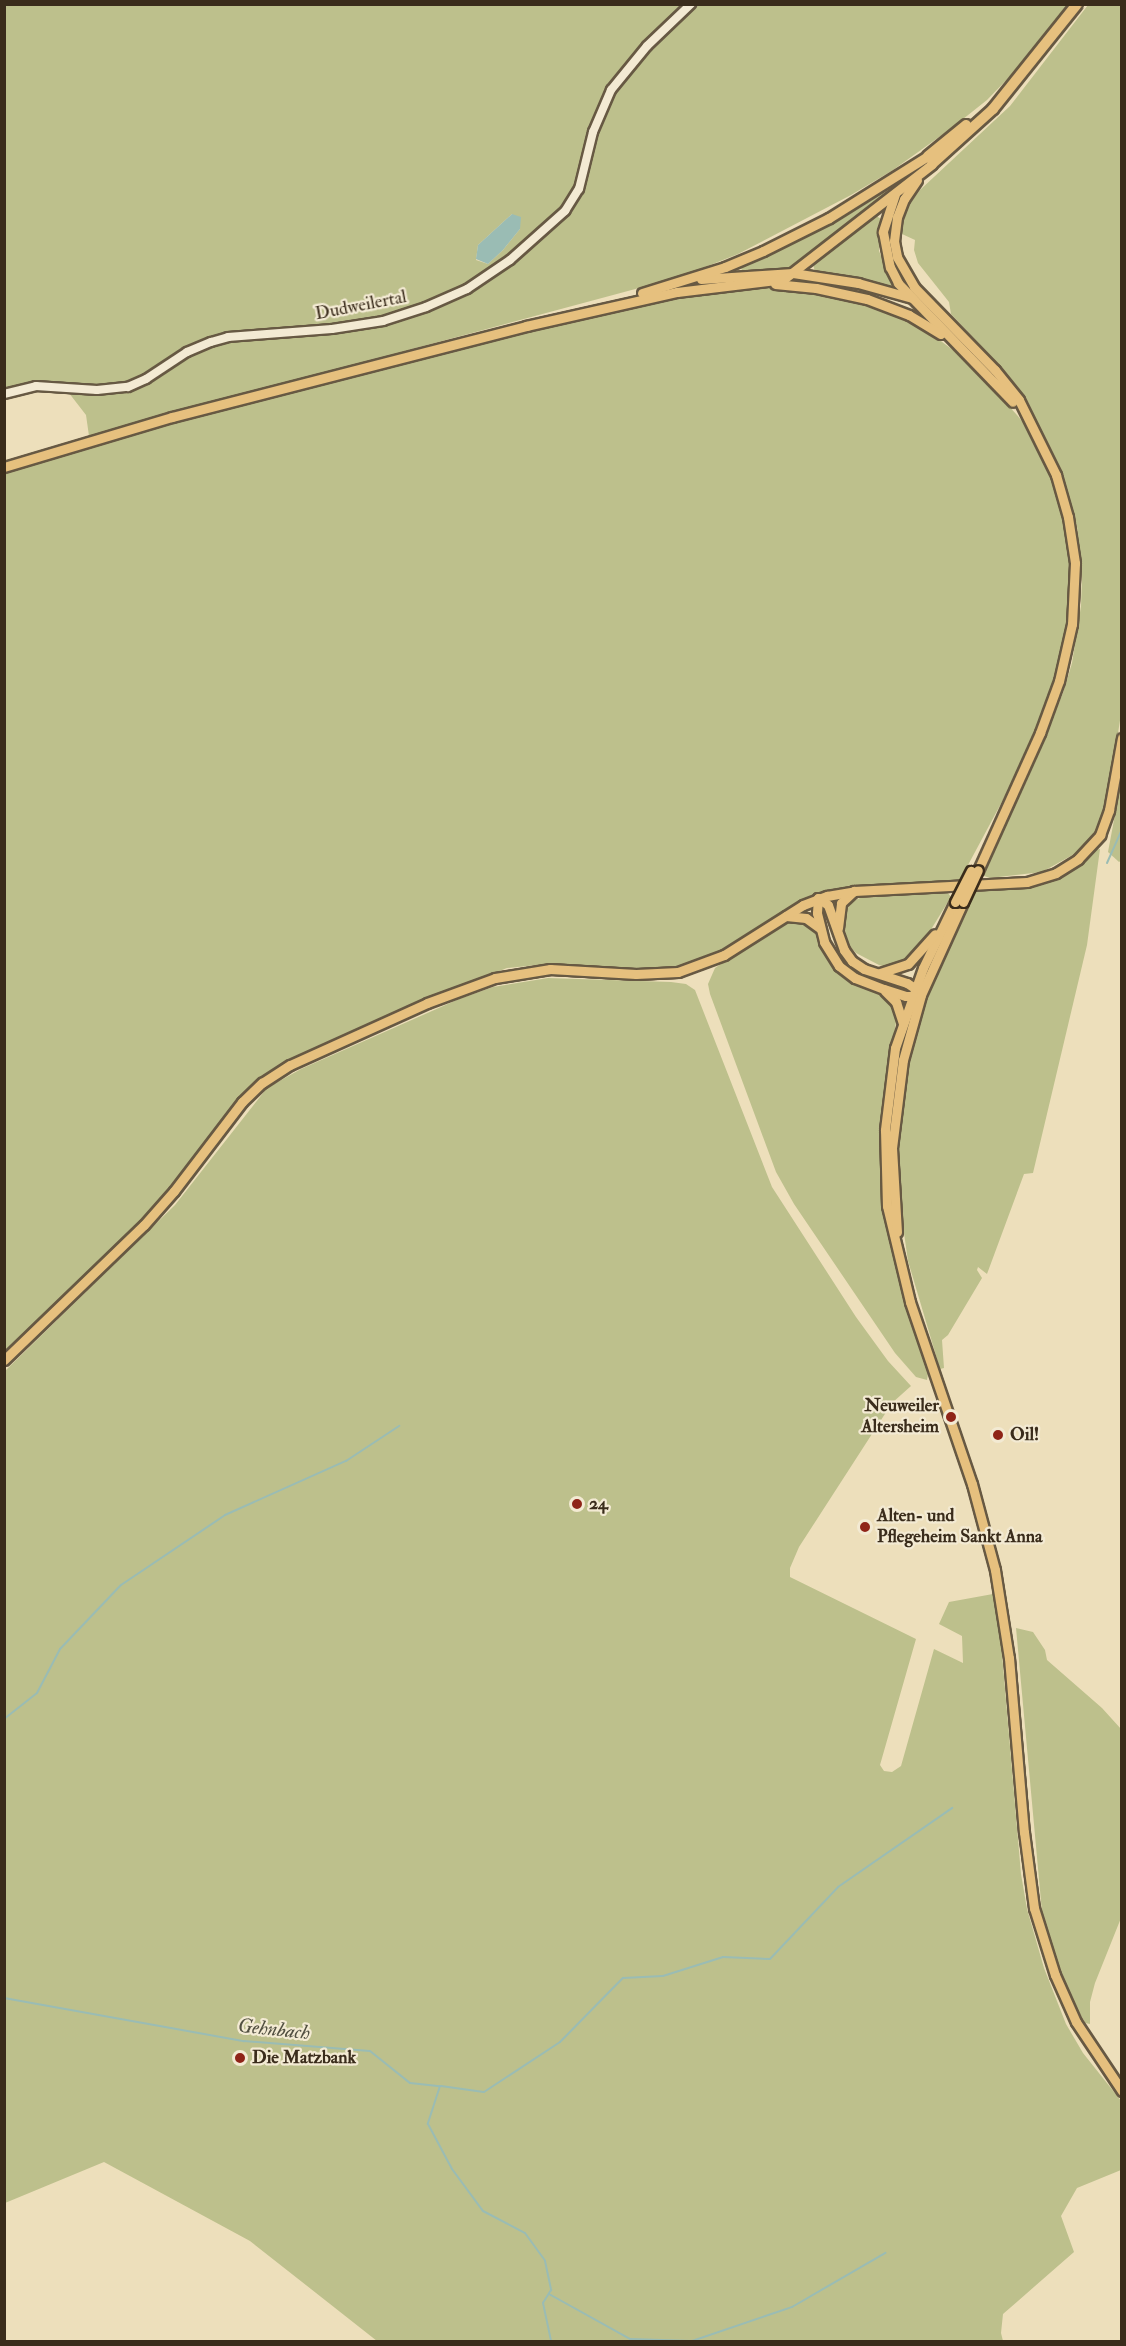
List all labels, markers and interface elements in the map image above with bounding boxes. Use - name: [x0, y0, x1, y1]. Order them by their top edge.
- street label: Dudweilertal: [313, 287, 409, 325]
- place label: Neuweiler Altersheim: [861, 1396, 939, 1438]
- marker: Neuweiler Altersheim: [944, 1410, 958, 1424]
- place label: Oil!: [1010, 1424, 1039, 1446]
- marker: Oil!: [991, 1428, 1005, 1442]
- place label: 24: [589, 1493, 608, 1515]
- marker: 24: [570, 1497, 584, 1511]
- place label: Alten- und Pflegeheim Sankt Anna: [877, 1506, 1042, 1549]
- marker: Alten- und Pflegeheim Sankt Anna: [858, 1520, 872, 1534]
- water label: Gehnbach: [237, 2013, 311, 2045]
- place label: Die Matzbank: [252, 2047, 356, 2069]
- marker: Die Matzbank: [233, 2051, 247, 2065]

